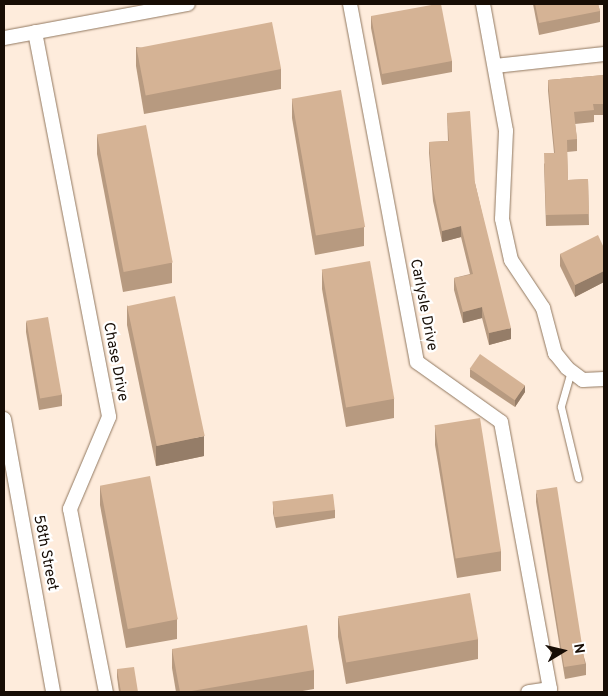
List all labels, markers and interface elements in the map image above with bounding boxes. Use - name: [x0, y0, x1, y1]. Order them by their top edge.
- street label: Carlysle Drive: [405, 258, 441, 352]
- street label: Chase Drive: [99, 321, 131, 403]
- street label: 58th Street: [29, 514, 61, 592]
- north arrow: [538, 626, 588, 676]
- text: N: [569, 642, 587, 655]

